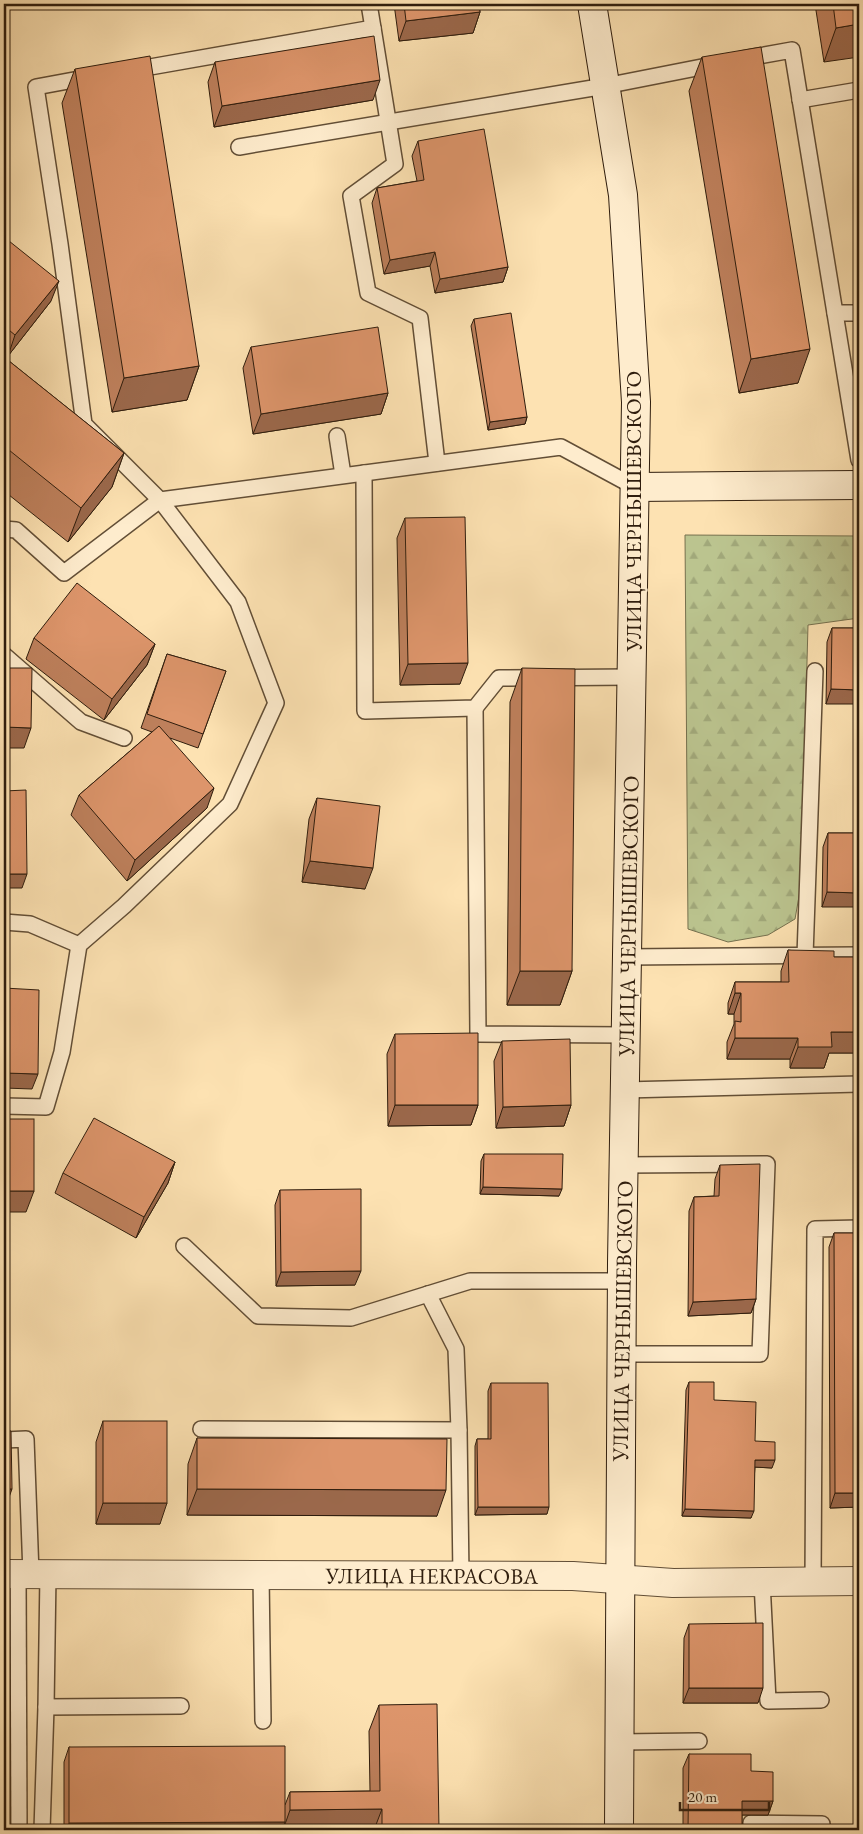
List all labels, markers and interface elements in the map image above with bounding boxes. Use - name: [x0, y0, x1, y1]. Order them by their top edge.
- street label: УЛИЦА ЧЕРНЫШЕВСКОГО: [619, 371, 648, 652]
- street label: УЛИЦА ЧЕРНЫШЕВСКОГО: [612, 775, 645, 1058]
- street label: УЛИЦА ЧЕРНЫШЕВСКОГО: [606, 1180, 639, 1463]
- street label: УЛИЦА НЕКРАСОВА: [325, 1561, 539, 1591]
- scale bar: [680, 1779, 769, 1811]
- text: 20 m: [688, 1787, 717, 1806]

